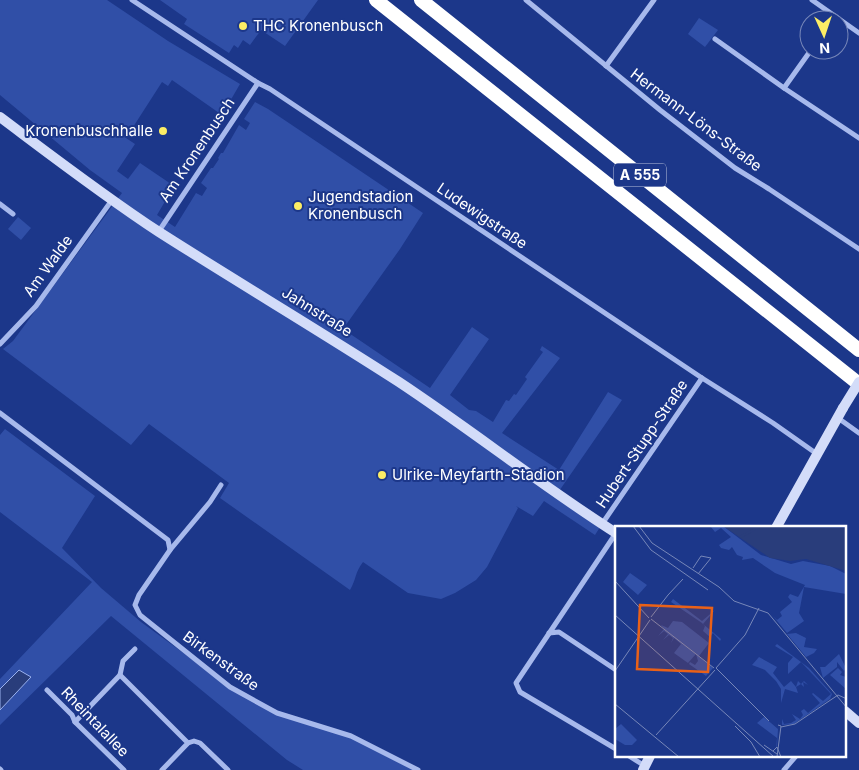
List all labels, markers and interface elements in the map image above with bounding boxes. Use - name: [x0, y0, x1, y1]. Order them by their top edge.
- north arrow: [799, 10, 849, 60]
- place label: THC Kronenbusch: [253, 16, 383, 35]
- marker: THC Kronenbusch: [237, 20, 249, 32]
- text: N: [819, 40, 830, 57]
- street label: Hermann-Löns-Straße: [627, 64, 766, 175]
- street label: Am Kronenbusch: [155, 94, 239, 206]
- place label: Kronenbuschhalle: [25, 121, 153, 140]
- marker: Kronenbuschhalle: [157, 125, 169, 137]
- road number: A 555: [614, 164, 666, 186]
- street label: Ludewigstraße: [433, 178, 531, 253]
- place label: Jugendstadion Kronenbusch: [308, 187, 413, 223]
- marker: Jugendstadion Kronenbusch: [292, 200, 304, 212]
- street label: Am Walde: [19, 231, 76, 300]
- street label: Jahnstraße: [278, 282, 356, 341]
- street label: Hubert-Stupp-Straße: [592, 376, 692, 511]
- place label: Ulrike-Meyfarth-Stadion: [392, 465, 565, 484]
- marker: Ulrike-Meyfarth-Stadion: [376, 469, 388, 481]
- inset map: [615, 526, 846, 758]
- street label: Birkenstraße: [179, 627, 263, 695]
- street label: Rheintalallee: [57, 683, 133, 761]

